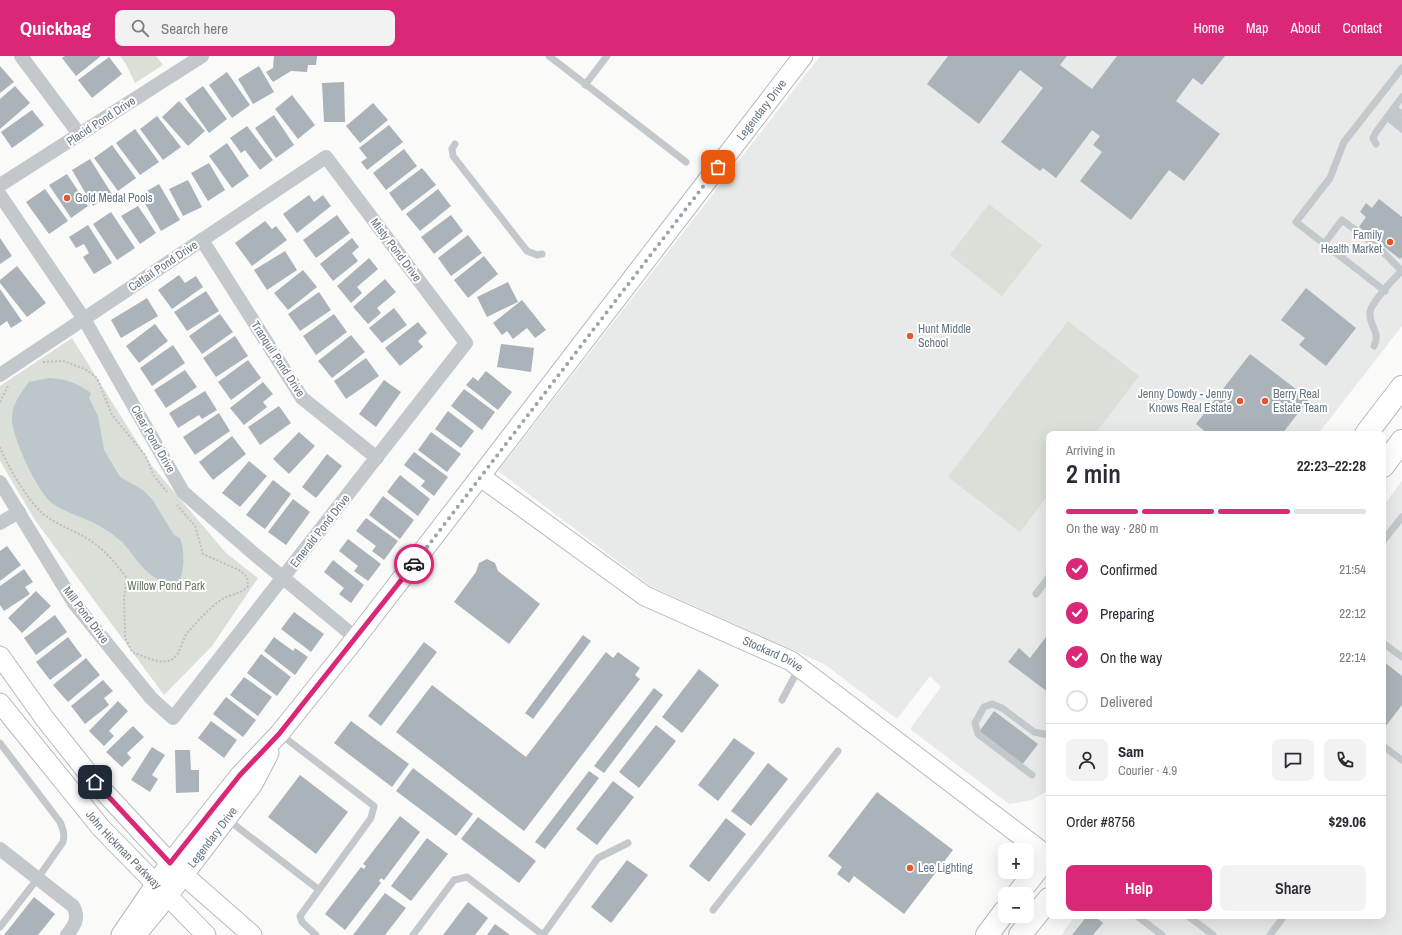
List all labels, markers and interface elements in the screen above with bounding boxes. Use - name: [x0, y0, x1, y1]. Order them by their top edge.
- search box: [115, 10, 395, 46]
- text: Quickbag: [20, 15, 91, 41]
- icon: search: [129, 17, 151, 39]
- text: Search here: [161, 18, 228, 39]
- text: Home: [1193, 19, 1224, 37]
- text: Map: [1246, 19, 1268, 37]
- text: About: [1290, 19, 1320, 37]
- text: Contact: [1342, 19, 1382, 37]
- street label: Legendary Drive: [733, 76, 790, 144]
- street label: Placid Pond Drive: [63, 93, 139, 149]
- pin: [701, 150, 735, 184]
- icon: bag: [707, 156, 729, 178]
- place label: Gold Medal Pools: [75, 190, 153, 206]
- marker: Gold Medal Pools: [62, 193, 72, 203]
- street label: Misty Pond Drive: [367, 215, 425, 285]
- place label: Family Health Market: [1321, 227, 1382, 257]
- street label: Cattail Pond Drive: [125, 237, 201, 295]
- marker: Family Health Market: [1385, 237, 1395, 247]
- street label: Tranquil Pond Drive: [247, 318, 309, 400]
- place label: Hunt Middle School: [918, 321, 971, 351]
- marker: Hunt Middle School: [905, 331, 915, 341]
- place label: Jenny Dowdy - Jenny Knows Real Estate: [1138, 386, 1232, 416]
- place label: Berry Real Estate Team: [1273, 386, 1328, 416]
- marker: Jenny Dowdy - Jenny Knows Real Estate: [1235, 396, 1245, 406]
- marker: Berry Real Estate Team: [1260, 396, 1270, 406]
- street label: Clear Pond Drive: [127, 402, 179, 476]
- text: Arriving in: [1066, 442, 1115, 459]
- text: 22:23–22:28: [1297, 455, 1366, 476]
- text: 2 min: [1066, 456, 1121, 491]
- street label: Emerald Pond Drive: [286, 491, 354, 571]
- text: On the way · 280 m: [1066, 520, 1158, 537]
- courier: [394, 544, 434, 584]
- icon: car: [403, 553, 425, 575]
- icon: check: [1066, 558, 1088, 580]
- text: Confirmed: [1100, 559, 1157, 580]
- text: 21:54: [1339, 561, 1366, 578]
- park label: Willow Pond Park: [127, 578, 205, 594]
- street label: Mill Pond Drive: [59, 583, 113, 647]
- icon: check: [1066, 602, 1088, 624]
- text: Preparing: [1100, 603, 1154, 624]
- text: 22:12: [1339, 605, 1366, 622]
- street label: Stockard Drive: [740, 633, 806, 675]
- icon: check: [1066, 646, 1088, 668]
- text: On the way: [1100, 647, 1162, 668]
- text: 22:14: [1339, 649, 1366, 666]
- text: Delivered: [1100, 691, 1153, 712]
- button: person: [1066, 739, 1108, 781]
- button: chat: [1272, 739, 1314, 781]
- button: phone: [1324, 739, 1366, 781]
- text: Sam: [1118, 741, 1144, 762]
- text: Courier · 4.9: [1118, 762, 1177, 779]
- pin: [78, 765, 112, 799]
- icon: home: [84, 771, 106, 793]
- street label: Legendary Drive: [184, 804, 241, 871]
- street label: John Hickman Parkway: [82, 807, 165, 893]
- text: Order #8756: [1066, 811, 1135, 832]
- text: $29.06: [1328, 811, 1366, 832]
- map controls: [998, 843, 1034, 923]
- button: +: [998, 843, 1034, 879]
- place label: Lee Lighting: [918, 860, 973, 876]
- marker: Lee Lighting: [905, 863, 915, 873]
- button: Help: [1066, 865, 1212, 911]
- button: Share: [1220, 865, 1366, 911]
- button: −: [998, 887, 1034, 923]

